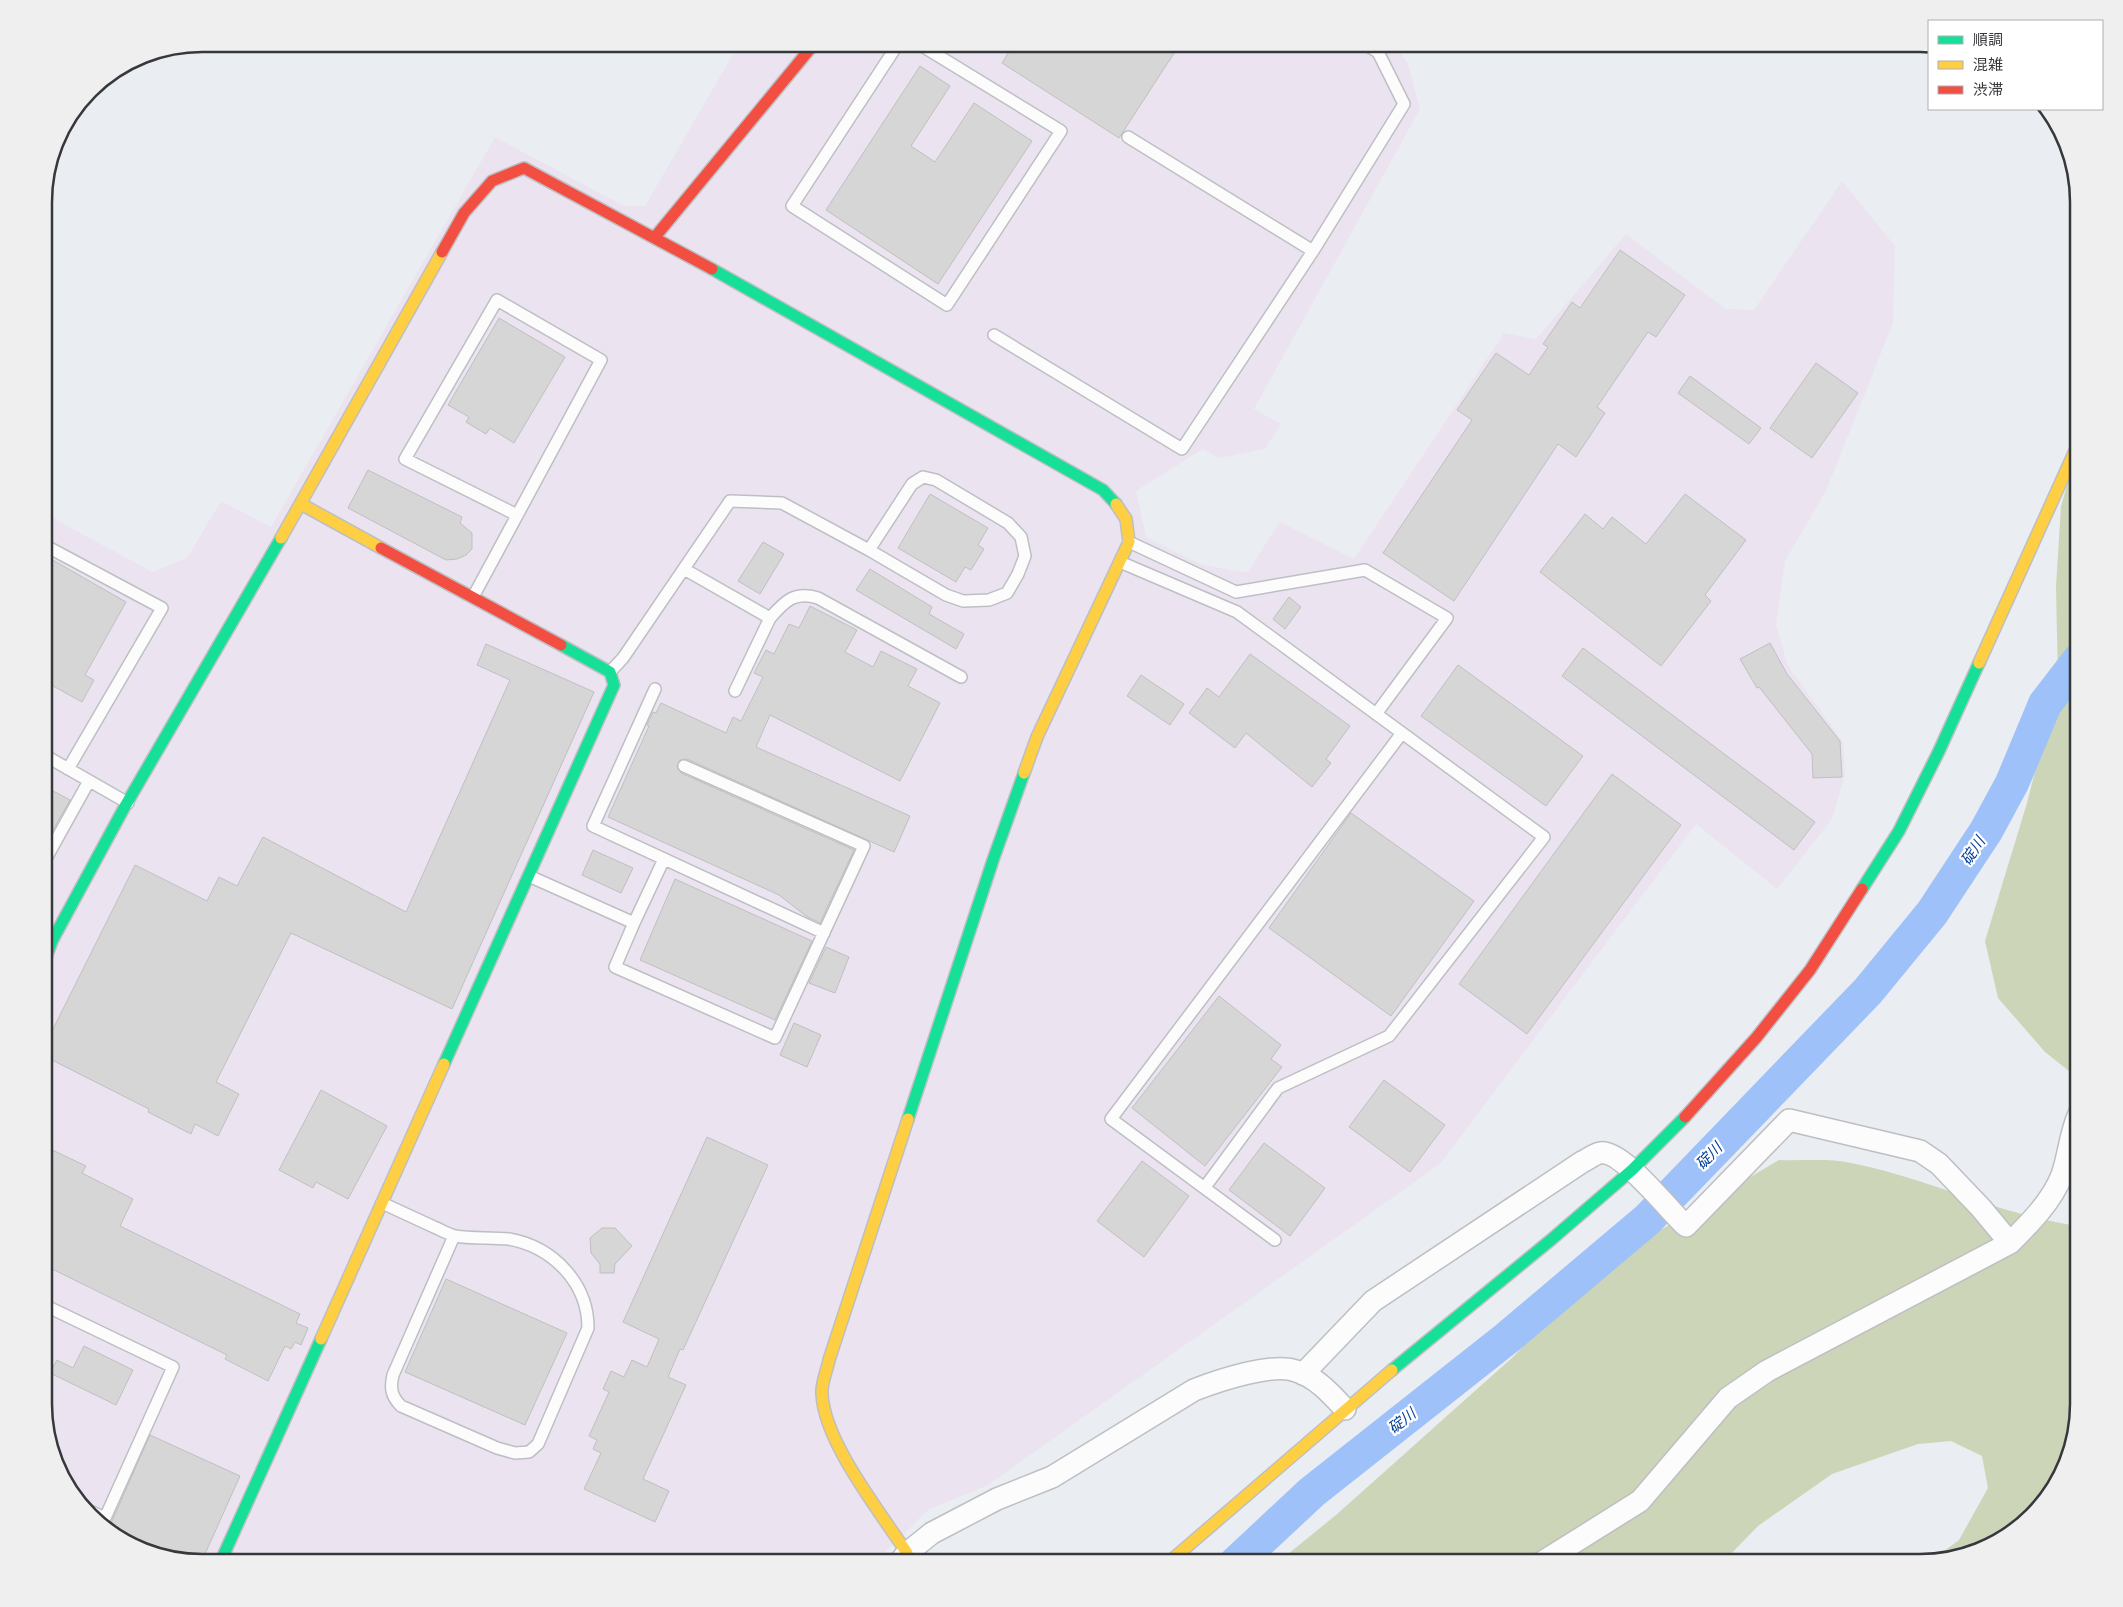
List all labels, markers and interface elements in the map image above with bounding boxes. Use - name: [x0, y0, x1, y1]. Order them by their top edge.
- legend: [1928, 20, 2103, 110]
- text: 順調: [1973, 30, 2003, 51]
- text: 混雑: [1973, 55, 2003, 76]
- text: 渋滞: [1973, 80, 2003, 101]
- water label: 碇川: [1956, 831, 1991, 870]
- water label: 碇川: [1691, 1137, 1729, 1174]
- water label: 碇川: [1384, 1403, 1422, 1439]

